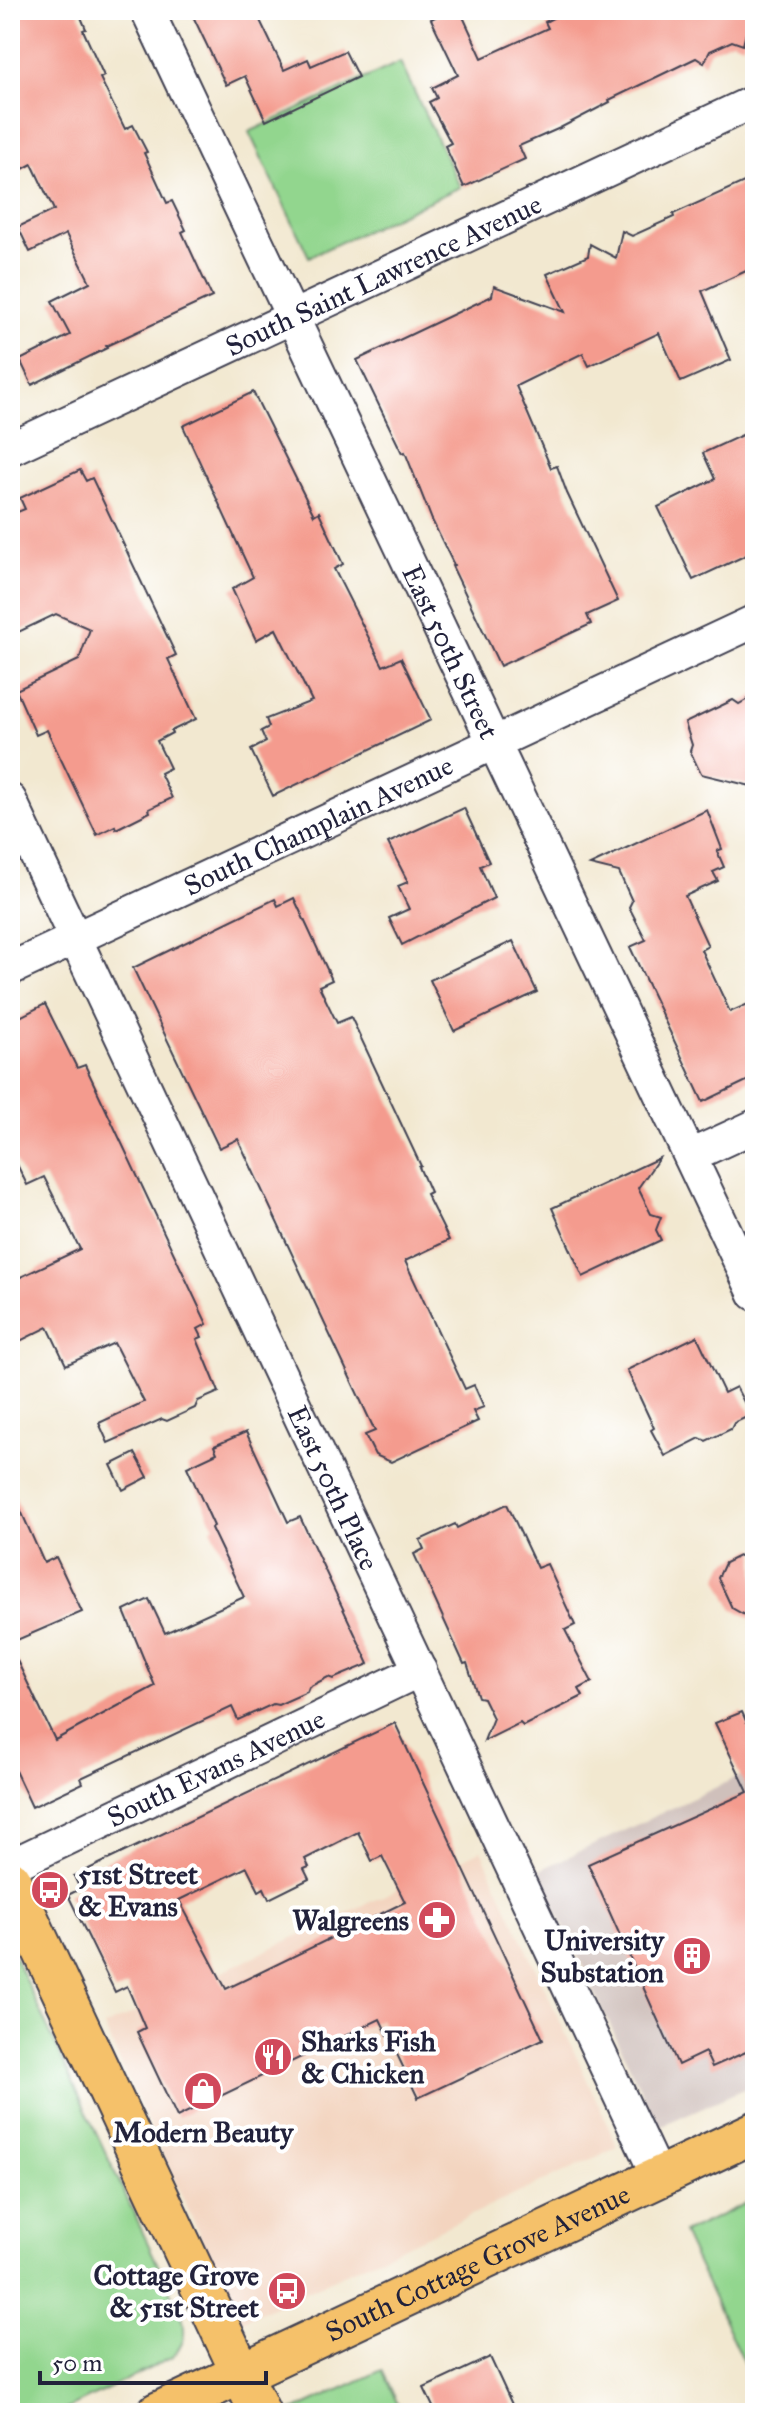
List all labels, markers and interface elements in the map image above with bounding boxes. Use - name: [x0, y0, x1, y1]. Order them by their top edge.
- street label: South Saint Lawrence Avenue: [220, 186, 547, 364]
- street label: East 50th Street: [394, 559, 507, 745]
- street label: South Champlain Avenue: [178, 748, 458, 903]
- street label: East 50th Place: [279, 1400, 387, 1576]
- street label: South Evans Avenue: [101, 1701, 330, 1835]
- place label: 51st Street & Evans: [78, 1857, 198, 1924]
- bus stop icon: 51st Street & Evans: [29, 1869, 71, 1911]
- pharmacy icon: Walgreens: [416, 1899, 458, 1941]
- place label: Walgreens: [292, 1903, 409, 1938]
- place label: University Substation: [541, 1923, 665, 1990]
- building icon: University Substation: [671, 1935, 713, 1977]
- place label: Sharks Fish & Chicken: [301, 2024, 436, 2091]
- restaurant icon: Sharks Fish & Chicken: [252, 2036, 294, 2078]
- shop icon: Modern Beauty: [182, 2070, 224, 2112]
- place label: Modern Beauty: [113, 2115, 294, 2150]
- street label: South Cottage Grove Avenue: [320, 2176, 636, 2349]
- place label: Cottage Grove & 51st Street: [94, 2258, 259, 2325]
- bus stop icon: Cottage Grove & 51st Street: [266, 2270, 308, 2312]
- scale bar: [40, 2335, 266, 2385]
- text: 50 m: [52, 2348, 102, 2378]

